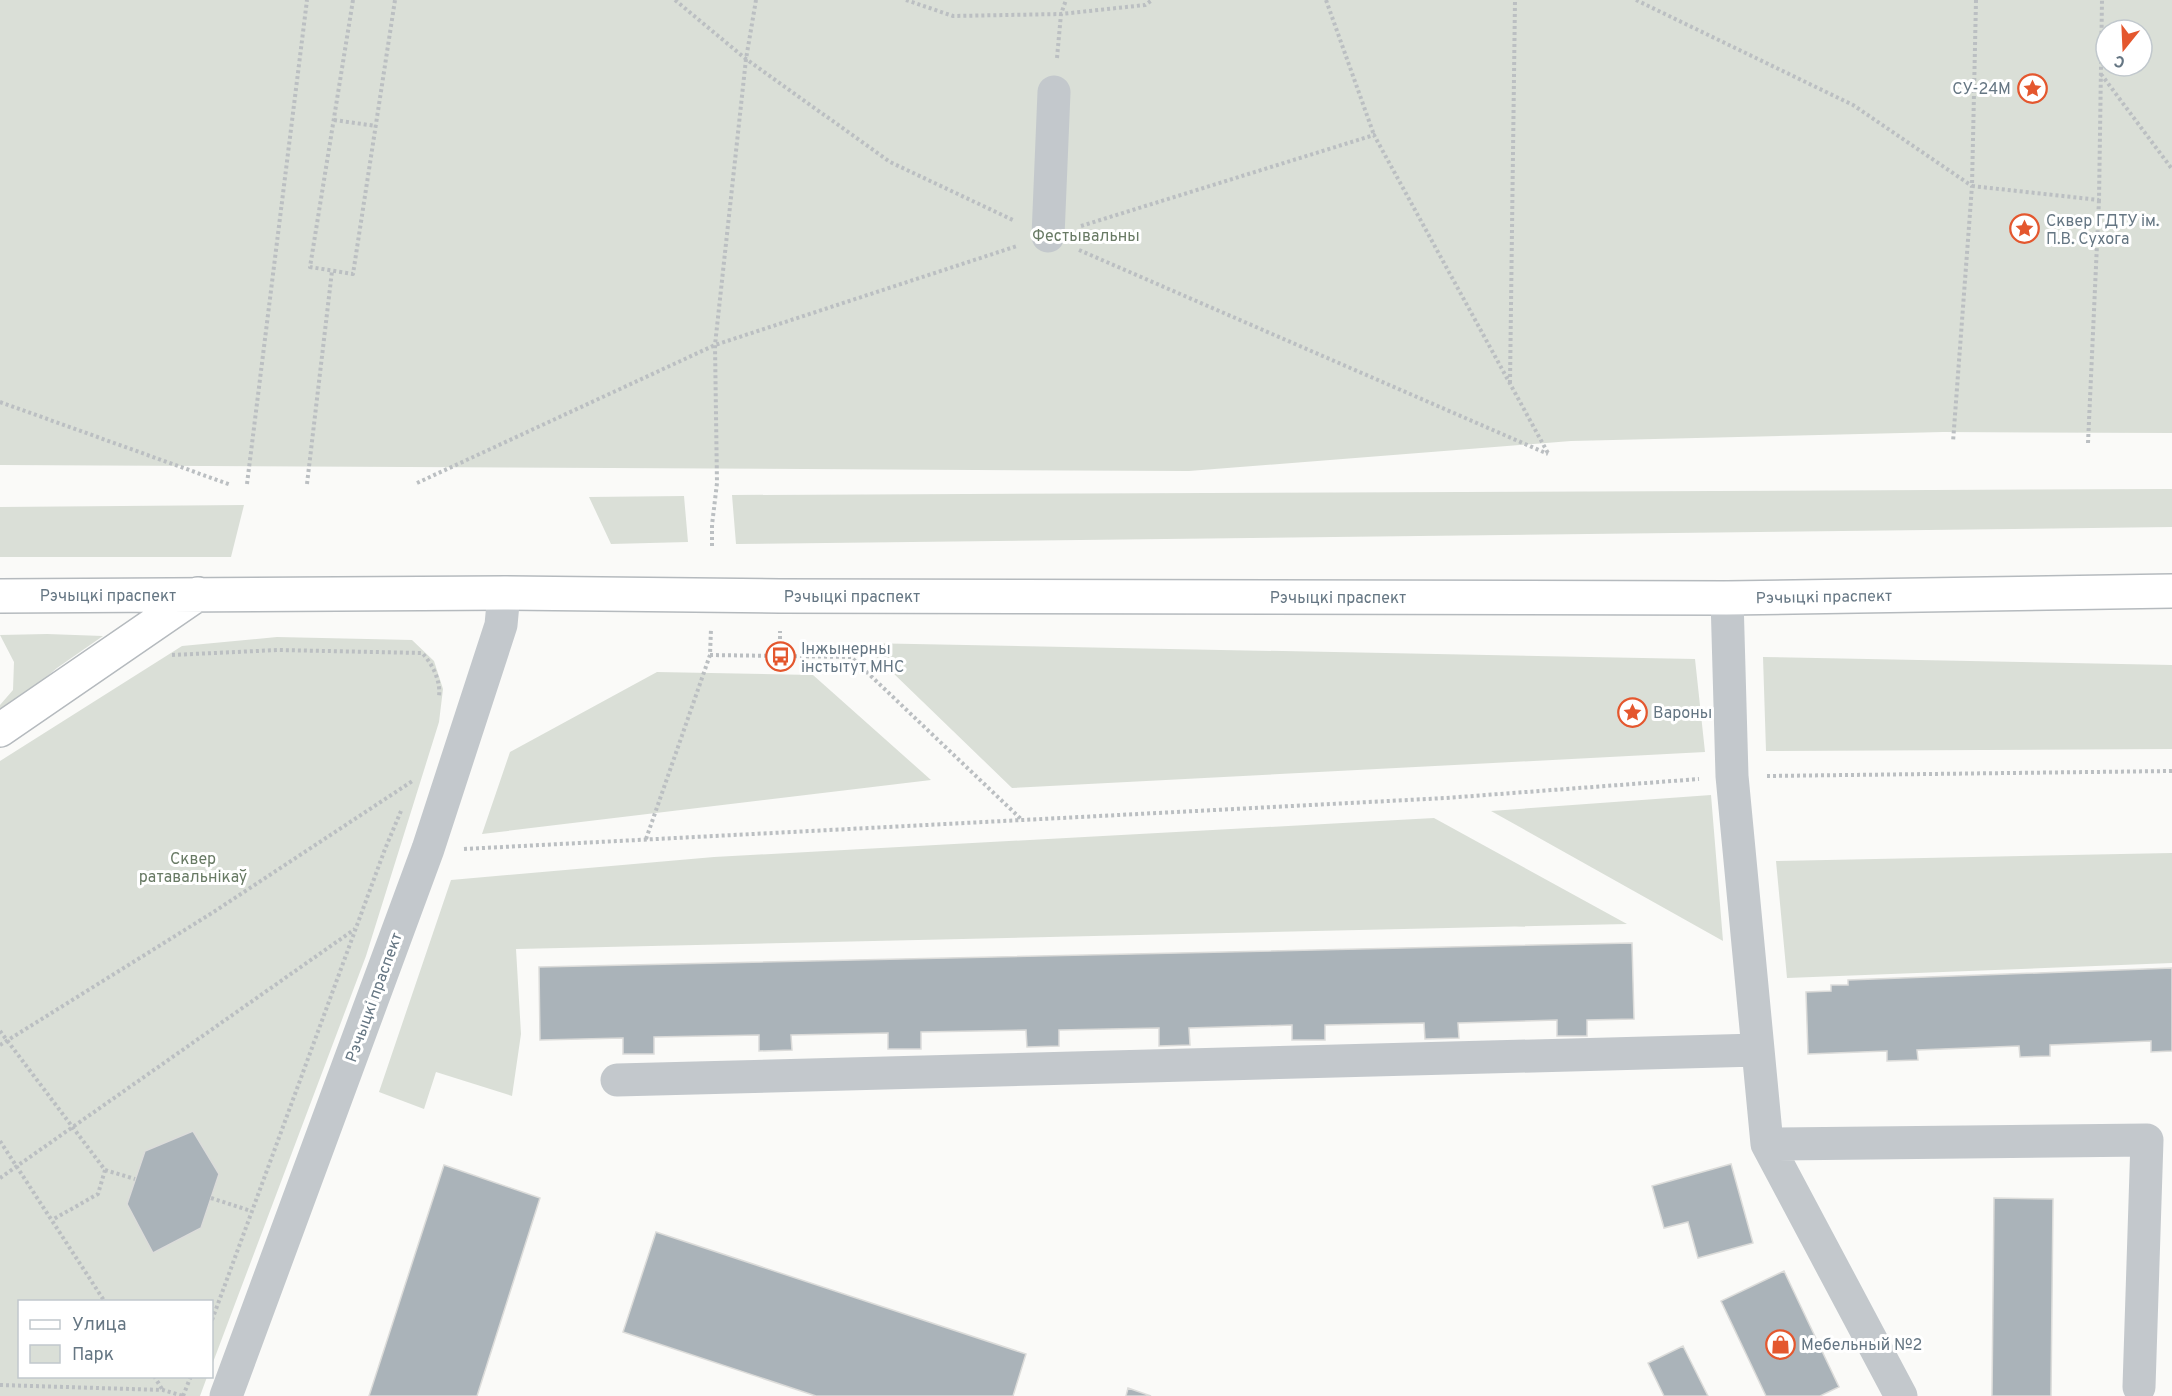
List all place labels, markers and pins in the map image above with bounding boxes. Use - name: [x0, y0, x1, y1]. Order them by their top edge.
- place icon: СУ-24М: [2016, 72, 2048, 104]
- place label: СУ-24М: [1952, 80, 2011, 100]
- place label: Сквер ГДТУ ім. П.В. Сухога: [2046, 212, 2159, 250]
- place icon: Сквер ГДТУ ім. П.В. Сухога: [2009, 213, 2041, 245]
- place label: Інжынерны інстытут МНС: [801, 640, 904, 678]
- bus stop icon: Інжынерны інстытут МНС: [764, 641, 796, 673]
- place icon: Вароны: [1616, 696, 1648, 728]
- place label: Вароны: [1653, 704, 1712, 724]
- shop icon: Мебельный №2: [1764, 1328, 1796, 1360]
- place label: Мебельный №2: [1801, 1336, 1922, 1356]

